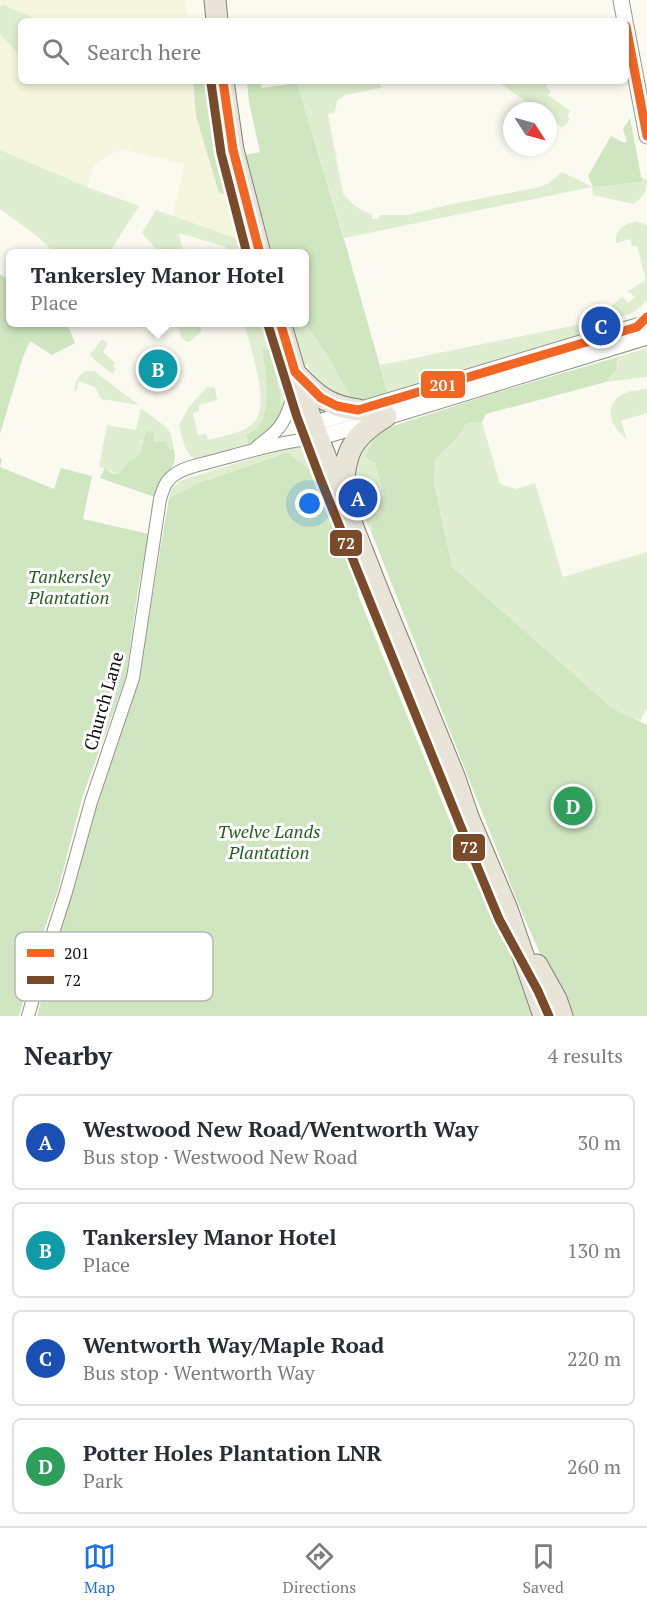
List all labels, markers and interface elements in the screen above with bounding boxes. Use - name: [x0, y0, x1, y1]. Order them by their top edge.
- search box: [18, 18, 629, 84]
- icon: search: [39, 35, 72, 68]
- text: Search here: [87, 37, 201, 66]
- north arrow: [503, 102, 557, 156]
- popup: [6, 249, 309, 327]
- text: Tankersley Manor Hotel: [31, 260, 284, 289]
- text: Place: [31, 289, 78, 316]
- pin: C: [582, 304, 620, 348]
- pin: B: [138, 346, 178, 392]
- line badge: 201: [420, 370, 466, 399]
- text: 201: [429, 374, 457, 396]
- pin: A: [338, 476, 378, 520]
- your location: [295, 489, 324, 518]
- line badge: 72: [329, 529, 363, 557]
- text: 72: [337, 532, 355, 554]
- park label: Tankersley Plantation: [28, 564, 111, 609]
- street label: Church Lane: [77, 649, 129, 753]
- pin: D: [554, 784, 592, 828]
- park label: Twelve Lands Plantation: [217, 819, 321, 864]
- line badge: 72: [452, 833, 486, 862]
- text: 72: [460, 836, 478, 858]
- legend: [15, 932, 213, 1001]
- text: 201: [64, 942, 90, 964]
- text: 72: [64, 969, 81, 991]
- text: Nearby: [24, 1038, 112, 1072]
- text: 4 results: [548, 1042, 623, 1069]
- text: Westwood New Road/Wentworth Way: [83, 1114, 478, 1143]
- text: A: [38, 1129, 53, 1156]
- text: 30 m: [578, 1129, 621, 1156]
- text: Bus stop · Westwood New Road: [83, 1143, 358, 1170]
- text: Tankersley Manor Hotel: [83, 1222, 337, 1251]
- text: B: [39, 1237, 52, 1264]
- text: 130 m: [567, 1237, 621, 1264]
- text: Place: [83, 1251, 130, 1278]
- text: Wentworth Way/Maple Road: [83, 1330, 384, 1359]
- text: C: [39, 1345, 52, 1372]
- text: 220 m: [567, 1345, 621, 1372]
- text: Bus stop · Wentworth Way: [83, 1359, 315, 1386]
- text: Potter Holes Plantation LNR: [83, 1438, 382, 1467]
- text: D: [38, 1453, 53, 1480]
- text: 260 m: [567, 1453, 621, 1480]
- text: Park: [83, 1467, 123, 1494]
- tab: Map: [83, 1540, 116, 1598]
- tab: Directions: [282, 1540, 356, 1598]
- tab: Saved: [522, 1540, 564, 1598]

